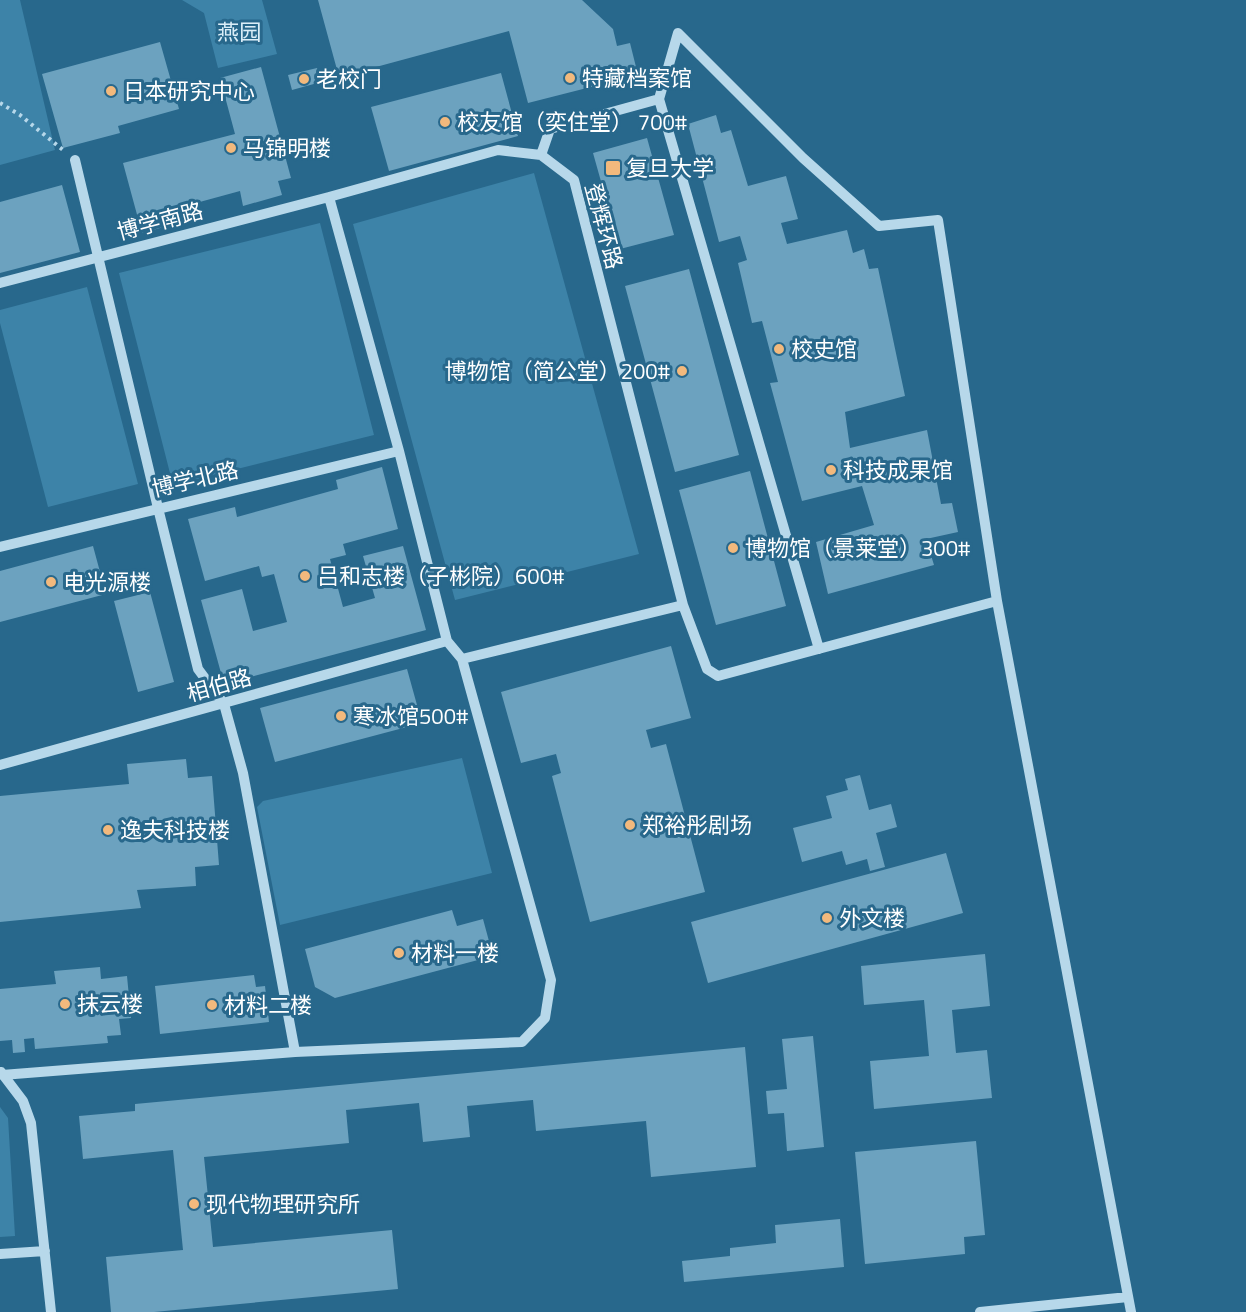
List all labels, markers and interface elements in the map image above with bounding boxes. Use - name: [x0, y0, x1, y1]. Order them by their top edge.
- park label: 燕园: [217, 15, 261, 49]
- place label: 特藏档案馆: [582, 61, 692, 95]
- place label: 老校门: [316, 62, 382, 96]
- marker: 特藏档案馆: [563, 71, 577, 85]
- marker: 老校门: [297, 72, 311, 86]
- place label: 日本研究中心: [123, 74, 255, 108]
- marker: 日本研究中心: [104, 84, 118, 98]
- place label: 校友馆（奕住堂） 700#: [457, 105, 687, 139]
- marker: 校友馆（奕住堂） 700#: [438, 115, 452, 129]
- place label: 马锦明楼: [243, 131, 331, 165]
- marker: 马锦明楼: [224, 141, 238, 155]
- place label: 复旦大学: [626, 151, 714, 185]
- marker: 复旦大学: [604, 159, 622, 177]
- street label: 登辉环路: [576, 179, 632, 273]
- street label: 博学南路: [113, 193, 207, 249]
- place label: 校史馆: [791, 332, 857, 366]
- marker: 校史馆: [772, 342, 786, 356]
- place label: 博物馆（简公堂）200#: [445, 354, 670, 388]
- marker: 博物馆（简公堂）200#: [675, 364, 689, 378]
- street label: 博学北路: [148, 453, 242, 505]
- place label: 科技成果馆: [843, 453, 953, 487]
- marker: 科技成果馆: [824, 463, 838, 477]
- place label: 博物馆（景莱堂）300#: [745, 531, 970, 565]
- marker: 博物馆（景莱堂）300#: [726, 541, 740, 555]
- place label: 吕和志楼（子彬院）600#: [317, 559, 564, 593]
- place label: 电光源楼: [63, 565, 151, 599]
- marker: 吕和志楼（子彬院）600#: [298, 569, 312, 583]
- marker: 电光源楼: [44, 575, 58, 589]
- street label: 相伯路: [183, 660, 255, 710]
- place label: 寒冰馆500#: [353, 699, 468, 733]
- marker: 寒冰馆500#: [334, 709, 348, 723]
- place label: 郑裕彤剧场‌: [642, 808, 752, 842]
- place label: 逸夫科技楼: [120, 813, 230, 847]
- marker: 郑裕彤剧场‌: [623, 818, 637, 832]
- marker: 逸夫科技楼: [101, 823, 115, 837]
- place label: 外文楼: [839, 901, 905, 935]
- marker: 外文楼: [820, 911, 834, 925]
- place label: 材料一楼: [411, 936, 499, 970]
- marker: 材料一楼: [392, 946, 406, 960]
- place label: 抹云楼: [77, 987, 143, 1021]
- place label: 材料二楼: [224, 988, 312, 1022]
- marker: 抹云楼: [58, 997, 72, 1011]
- marker: 材料二楼: [205, 998, 219, 1012]
- place label: 现代物理研究所: [206, 1187, 360, 1221]
- marker: 现代物理研究所: [187, 1197, 201, 1211]

